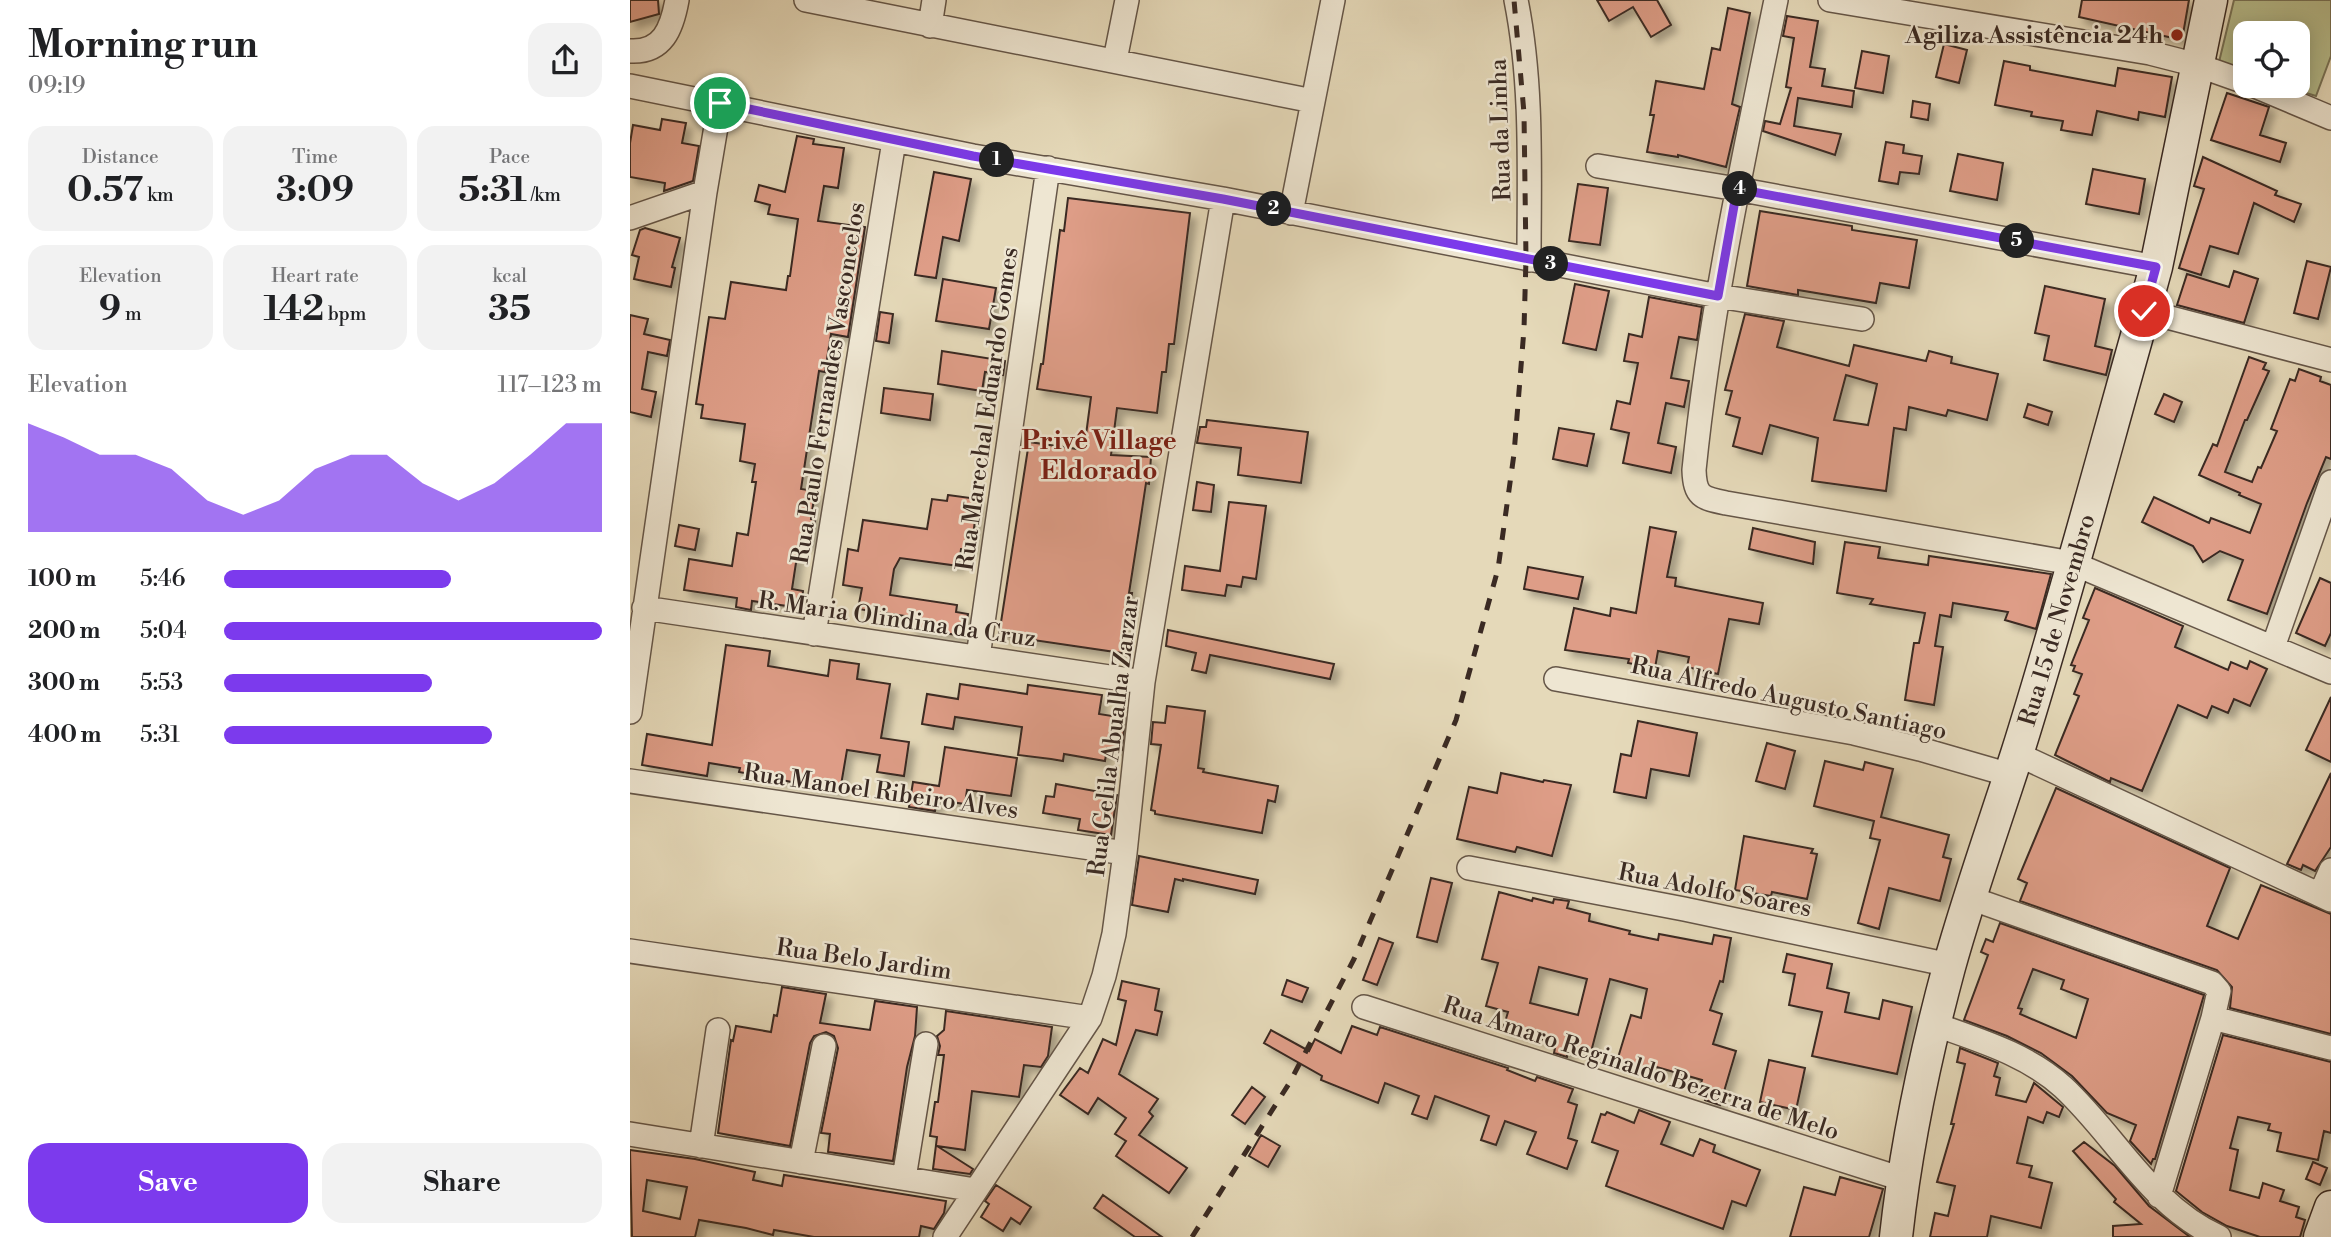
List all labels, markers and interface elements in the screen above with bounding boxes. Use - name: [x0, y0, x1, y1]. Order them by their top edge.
- place label: Agiliza Assistência 24h: [1904, 21, 2163, 51]
- map controls: [2233, 21, 2310, 98]
- button: locate: [2233, 21, 2310, 98]
- text: Morning run: [28, 22, 258, 69]
- button: share: [528, 23, 602, 97]
- marker: Agiliza Assistência 24h: [2169, 27, 2185, 43]
- street label: Rua da Linha: [1483, 57, 1518, 202]
- text: 09:19: [28, 72, 85, 100]
- pin: [690, 73, 750, 133]
- icon: arrive: [701, 84, 739, 122]
- pin: 1: [980, 142, 1014, 178]
- text: Distance: [82, 145, 159, 169]
- text: Time: [292, 145, 338, 169]
- text: Pace: [489, 145, 530, 169]
- text: 1: [992, 147, 1001, 171]
- text: 0.57: [67, 169, 143, 212]
- text: 3:09: [276, 169, 354, 212]
- text: 5:31: [458, 169, 527, 212]
- pin: 4: [1722, 172, 1758, 206]
- text: 4: [1733, 176, 1746, 200]
- text: km: [143, 183, 174, 207]
- text: /km: [527, 183, 561, 207]
- pin: 2: [1256, 192, 1292, 227]
- text: 2: [1268, 196, 1279, 220]
- street label: Rua Paulo Fernandes Vasconcelos: [786, 200, 872, 566]
- pin: 5: [2000, 224, 2034, 258]
- text: 5: [2011, 228, 2022, 252]
- street label: Rua Marechal Eduardo Gomes: [950, 245, 1026, 573]
- pin: 3: [1534, 246, 1569, 282]
- text: 3: [1545, 251, 1556, 275]
- text: Elevation: [79, 264, 161, 288]
- text: Heart rate: [271, 264, 359, 288]
- text: kcal: [492, 264, 527, 288]
- pin: [2114, 281, 2174, 341]
- text: 9: [99, 288, 121, 331]
- text: 142: [264, 288, 324, 331]
- text: 35: [488, 288, 531, 331]
- icon: check: [2125, 292, 2163, 330]
- text: m: [121, 302, 142, 326]
- text: bpm: [324, 302, 366, 326]
- text: Elevation: [28, 371, 128, 399]
- text: 117–123 m: [498, 371, 602, 399]
- district label: Privê Village Eldorado: [1021, 425, 1177, 487]
- street label: Rua 15 de Novembro: [2013, 511, 2103, 730]
- text: 100 m: [28, 565, 96, 593]
- text: 5:46: [140, 565, 186, 593]
- street label: R. Maria Olindina da Cruz: [756, 586, 1038, 654]
- street label: Rua Gelila Abualha Zarzar: [1082, 594, 1146, 878]
- text: 200 m: [28, 617, 100, 645]
- text: 5:04: [140, 617, 187, 645]
- street label: Rua Alfredo Augusto Santiago: [1628, 651, 1949, 747]
- text: 300 m: [28, 669, 100, 697]
- text: 5:53: [140, 669, 183, 697]
- text: 400 m: [28, 721, 101, 749]
- text: 5:31: [140, 721, 180, 749]
- street label: Rua Manoel Ribeiro Alves: [741, 758, 1020, 826]
- street label: Rua Adolfo Soares: [1615, 858, 1814, 924]
- street label: Rua Belo Jardim: [774, 933, 954, 987]
- street label: Rua Amaro Reginaldo Bezerra de Melo: [1438, 990, 1843, 1147]
- button: Save: [28, 1143, 308, 1223]
- button: Share: [322, 1143, 602, 1223]

